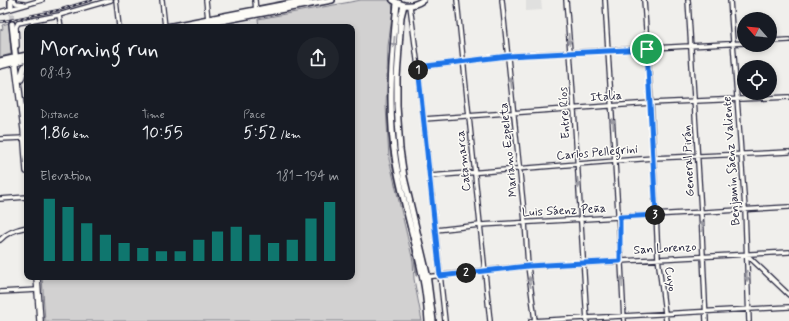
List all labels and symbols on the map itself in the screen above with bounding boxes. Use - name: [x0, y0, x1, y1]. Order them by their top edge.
- north arrow: [737, 12, 777, 52]
- pin: [630, 32, 664, 66]
- one-way arrow: [566, 33, 573, 45]
- one-way arrow: [390, 36, 397, 48]
- pin: 1: [408, 60, 428, 80]
- one-way arrow: [508, 77, 514, 89]
- street label: Entre Ríos: [556, 86, 574, 139]
- street label: Italia: [590, 88, 623, 106]
- street label: Benjamín Sáenz Valiente: [719, 96, 744, 226]
- street label: Mariano Ezpeleta: [496, 102, 522, 198]
- one-way arrow: [610, 117, 616, 130]
- street label: General Pirán: [679, 125, 699, 197]
- street label: Catamarca: [453, 130, 475, 192]
- street label: Carlos Pellegrini: [556, 141, 639, 166]
- one-way arrow: [575, 177, 582, 189]
- street label: Luis Sáenz Peña: [522, 201, 606, 221]
- pin: 3: [645, 205, 665, 225]
- one-way arrow: [698, 220, 705, 232]
- street label: San Lorenzo: [633, 239, 697, 259]
- pin: 2: [456, 263, 476, 283]
- street label: Cuyo: [660, 266, 680, 293]
- one-way arrow: [744, 270, 751, 282]
- one-way arrow: [527, 276, 533, 288]
- one-way arrow: [618, 276, 625, 288]

